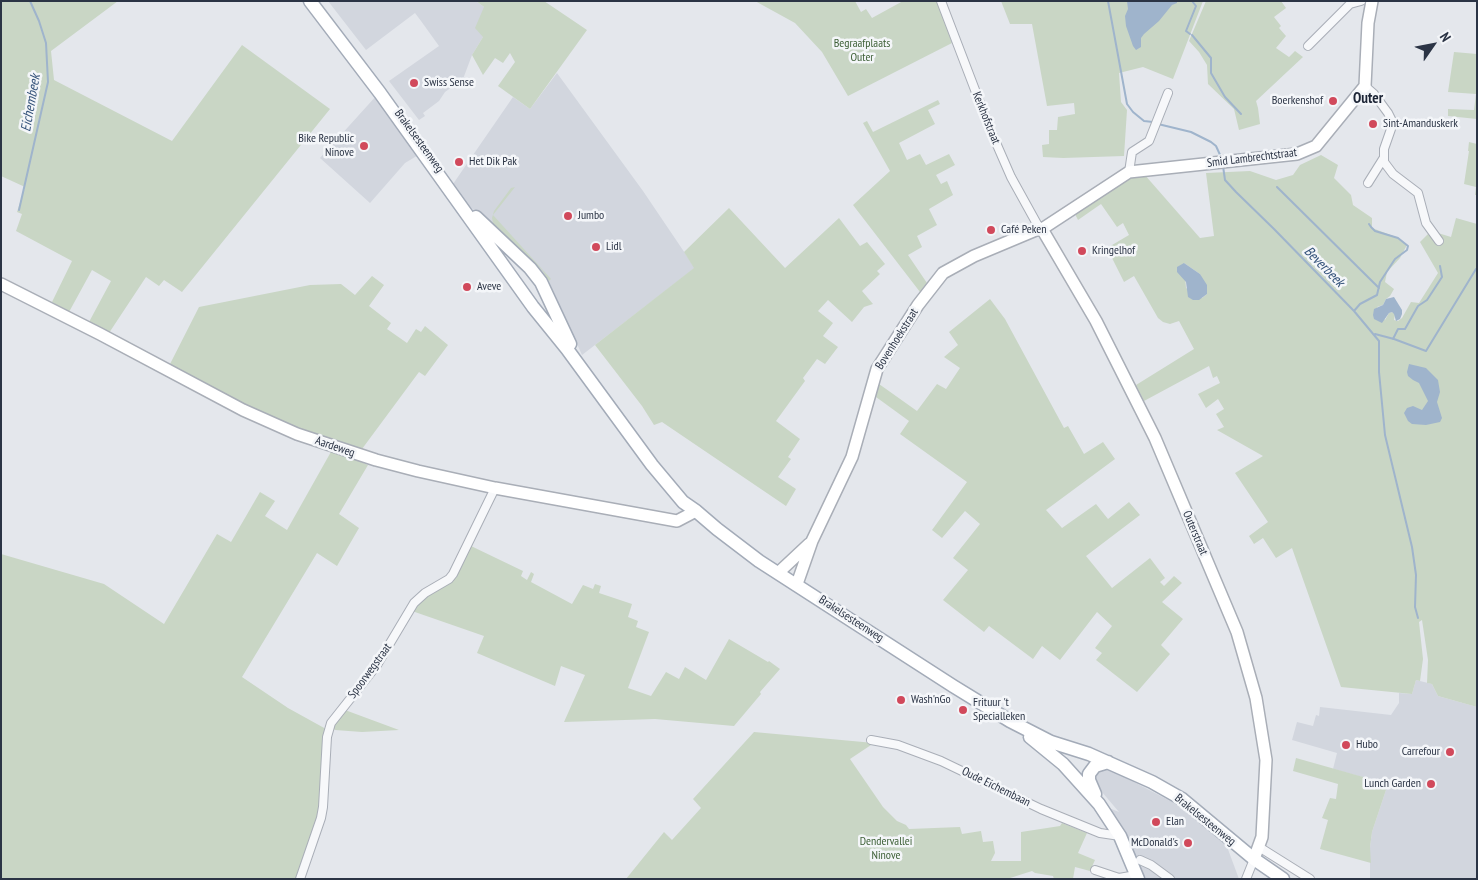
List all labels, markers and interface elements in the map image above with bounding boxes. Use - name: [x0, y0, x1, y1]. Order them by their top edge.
- north arrow: [1408, 20, 1458, 70]
- text: N: [1436, 29, 1455, 45]
- park label: Begraafplaats Outer: [834, 37, 890, 65]
- water label: Eichembeek: [18, 73, 44, 133]
- place label: Swiss Sense: [424, 76, 474, 90]
- marker: Swiss Sense: [408, 77, 420, 89]
- street label: Kerkhofstraat: [969, 90, 1003, 146]
- district label: Outer: [1353, 90, 1383, 108]
- place label: Boerkenshof: [1272, 94, 1323, 108]
- marker: Boerkenshof: [1327, 95, 1339, 107]
- street label: Brakelsesteenweg: [391, 107, 447, 175]
- place label: Sint-Amanduskerk: [1383, 117, 1458, 131]
- marker: Sint-Amanduskerk: [1367, 118, 1379, 130]
- place label: Bike Republic Ninove: [298, 132, 354, 160]
- marker: Bike Republic Ninove: [358, 140, 370, 152]
- street label: Smid Lambrechtstraat: [1206, 145, 1298, 171]
- place label: Het Dik Pak: [469, 155, 517, 169]
- marker: Het Dik Pak: [453, 156, 465, 168]
- place label: Jumbo: [578, 209, 604, 223]
- marker: Jumbo: [562, 210, 574, 222]
- place label: Café Peken: [1001, 223, 1046, 237]
- marker: Café Peken: [985, 224, 997, 236]
- place label: Lidl: [606, 240, 622, 254]
- marker: Lidl: [590, 241, 602, 253]
- water label: Beverbeek: [1300, 243, 1348, 291]
- place label: Kringelhof: [1092, 244, 1135, 258]
- marker: Kringelhof: [1076, 245, 1088, 257]
- place label: Aveve: [477, 280, 501, 294]
- marker: Aveve: [461, 281, 473, 293]
- street label: Bovenhoekstraat: [873, 306, 921, 372]
- street label: Aardeweg: [313, 434, 357, 460]
- street label: Outerstraat: [1179, 509, 1211, 557]
- street label: Brakelsesteenweg: [816, 593, 886, 645]
- street label: Spoorwegstraat: [345, 641, 395, 701]
- place label: Wash'nGo: [911, 693, 951, 707]
- marker: Wash'nGo: [895, 694, 907, 706]
- place label: Frituur 't Specialleken: [973, 696, 1025, 724]
- marker: Frituur 't Specialleken: [957, 704, 969, 716]
- place label: Hubo: [1356, 738, 1378, 752]
- marker: Hubo: [1340, 739, 1352, 751]
- place label: Carrefour: [1402, 745, 1440, 759]
- marker: Carrefour: [1444, 746, 1456, 758]
- street label: Oude Eichembaan: [959, 764, 1033, 810]
- place label: Lunch Garden: [1364, 777, 1421, 791]
- marker: Lunch Garden: [1425, 778, 1437, 790]
- street label: Brakelsesteenweg: [1172, 791, 1238, 849]
- place label: Elan: [1166, 815, 1184, 829]
- marker: Elan: [1150, 816, 1162, 828]
- park label: Dendervallei Ninove: [860, 835, 912, 863]
- place label: McDonald's: [1131, 836, 1178, 850]
- marker: McDonald's: [1182, 837, 1194, 849]

